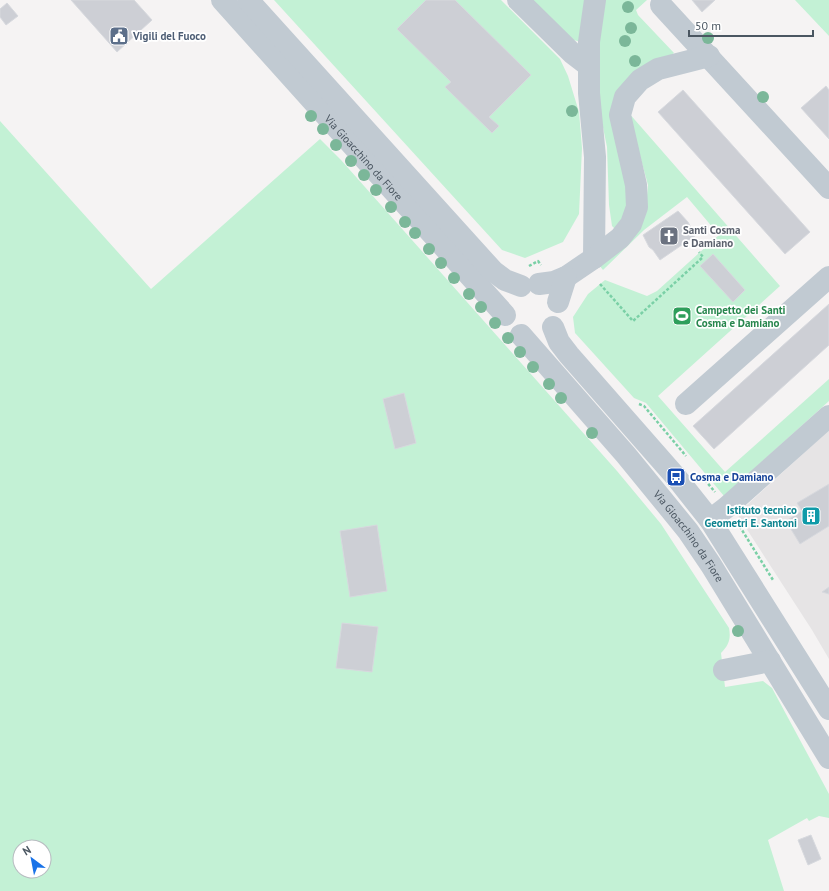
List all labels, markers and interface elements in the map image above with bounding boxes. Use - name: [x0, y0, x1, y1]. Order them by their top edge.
- scale bar: [689, 12, 813, 38]
- text: 50 m: [695, 18, 721, 33]
- public building icon: Vigili del Fuoco: [108, 25, 130, 47]
- place label: Vigili del Fuoco: [132, 29, 206, 43]
- street label: Via Gioacchino da Fiore: [321, 111, 406, 204]
- place label: Santi Cosma e Damiano: [683, 223, 740, 250]
- church icon: Santi Cosma e Damiano: [658, 225, 680, 247]
- place label: Campetto dei Santi Cosma e Damiano: [696, 303, 785, 330]
- sports icon: Campetto dei Santi Cosma e Damiano: [671, 305, 693, 327]
- bus stop icon: Cosma e Damiano: [665, 466, 687, 488]
- place label: Cosma e Damiano: [690, 470, 774, 484]
- street label: Via Gioacchino da Fiore: [650, 486, 727, 585]
- place label: Istituto tecnico Geometri E. Santoni: [705, 503, 797, 530]
- building icon: Istituto tecnico Geometri E. Santoni: [800, 505, 822, 527]
- north arrow: [12, 839, 52, 879]
- text: N: [20, 843, 33, 858]

